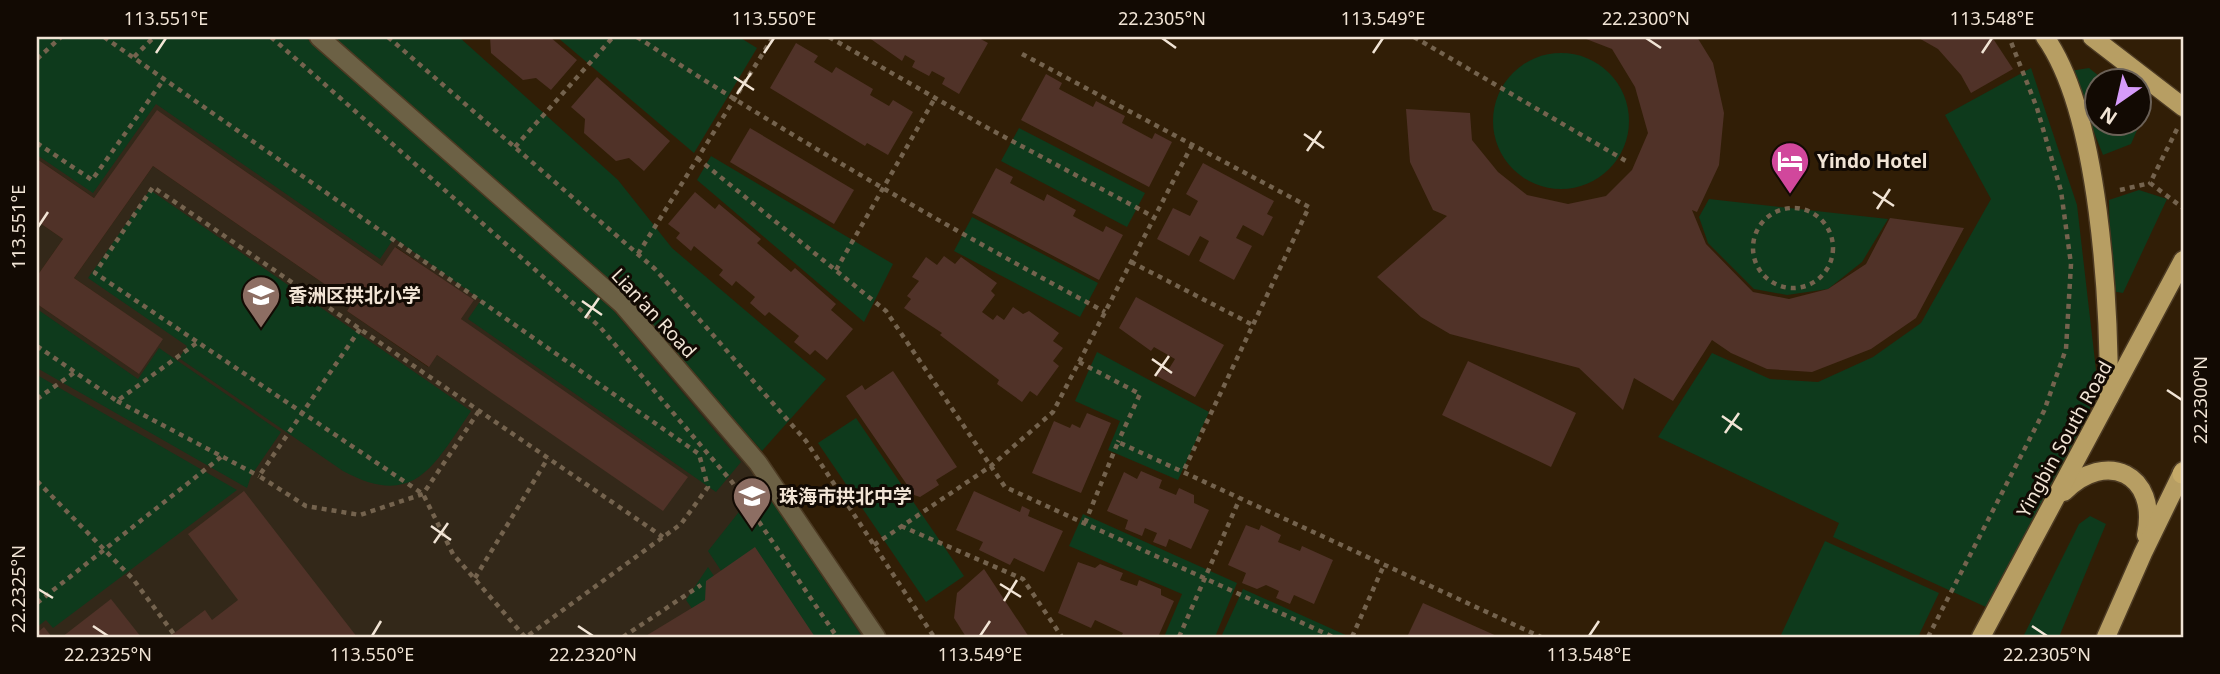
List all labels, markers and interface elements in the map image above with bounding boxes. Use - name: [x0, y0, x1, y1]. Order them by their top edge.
- text: 113.551°E: [124, 6, 208, 30]
- text: 113.550°E: [732, 6, 816, 30]
- text: 22.2305°N: [1118, 6, 1206, 30]
- text: 113.549°E: [1341, 6, 1425, 30]
- text: 22.2300°N: [1602, 6, 1690, 30]
- text: 113.548°E: [1950, 6, 2034, 30]
- north arrow: [2084, 66, 2154, 136]
- text: N: [2095, 101, 2122, 131]
- hotel icon: Yindo Hotel: [1769, 140, 1811, 195]
- place label: Yindo Hotel: [1817, 148, 1927, 174]
- text: 113.551°E: [6, 185, 30, 269]
- street label: Lian'an Road: [606, 263, 702, 363]
- school or university icon: 香洲区拱北小学: [240, 274, 282, 329]
- place label: 香洲区拱北小学: [288, 282, 421, 308]
- street label: Yingbin South Road: [2010, 356, 2118, 522]
- text: 22.2300°N: [2188, 356, 2212, 444]
- school or university icon: 珠海市拱北中学: [731, 475, 773, 530]
- place label: 珠海市拱北中学: [779, 483, 912, 509]
- text: 22.2325°N: [6, 545, 30, 633]
- text: 22.2325°N: [64, 642, 152, 666]
- text: 113.550°E: [330, 642, 414, 666]
- text: 22.2320°N: [549, 642, 637, 666]
- text: 113.549°E: [938, 642, 1022, 666]
- text: 113.548°E: [1547, 642, 1631, 666]
- text: 22.2305°N: [2003, 642, 2091, 666]

